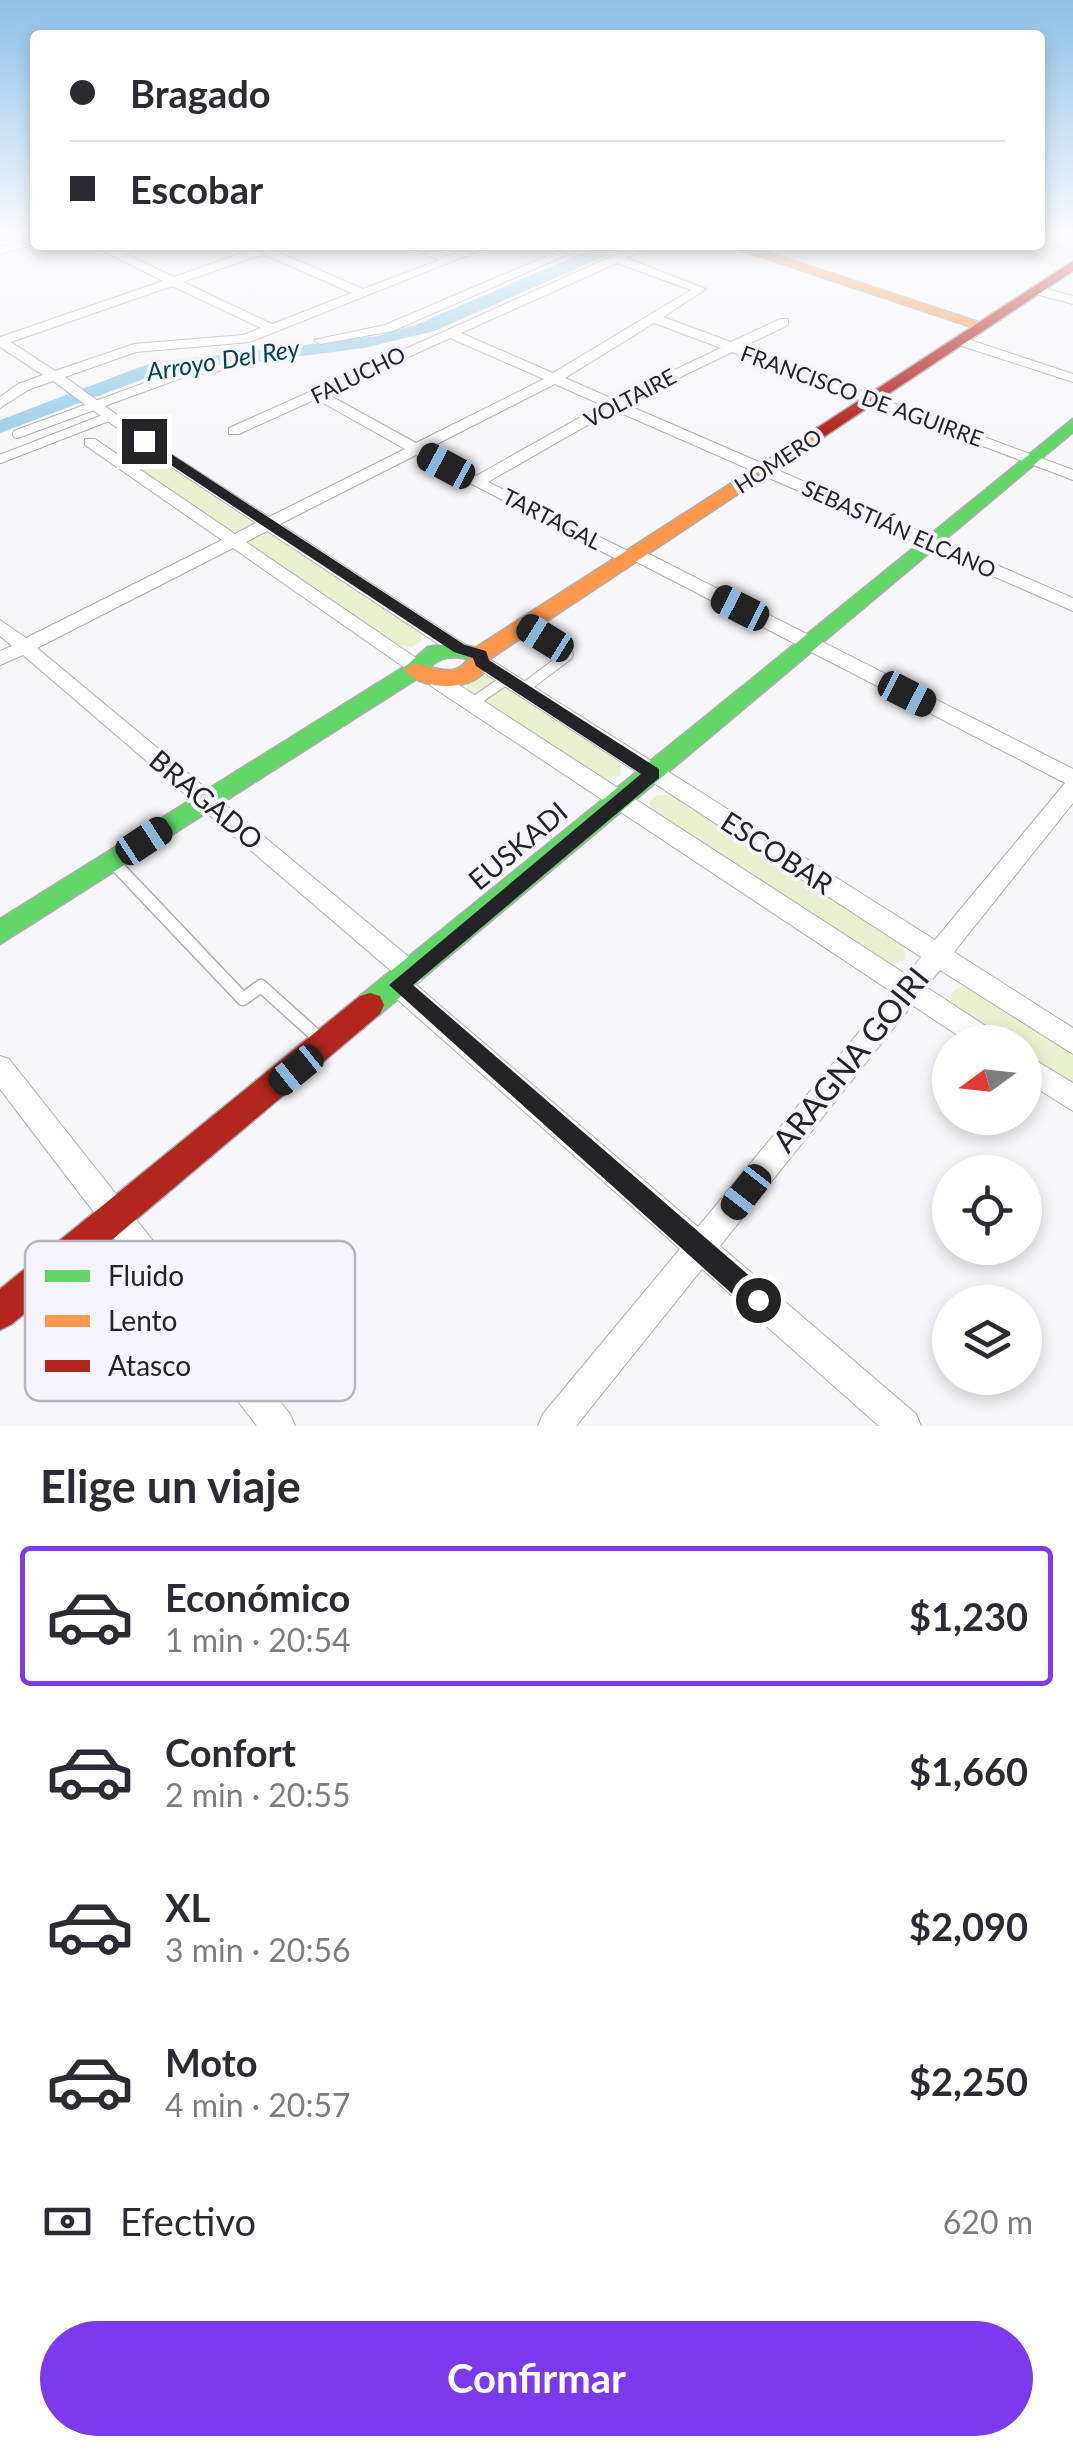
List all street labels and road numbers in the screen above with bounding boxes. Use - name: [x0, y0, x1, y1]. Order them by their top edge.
- street label: FRANCISCO DE AGUIRRE: [737, 339, 987, 452]
- street label: FALUCHO: [306, 340, 410, 409]
- street label: VOLTAIRE: [579, 362, 680, 433]
- street label: HOMERO: [729, 422, 827, 499]
- street label: SEBASTIÁN ELCANO: [798, 474, 1000, 583]
- street label: TARTAGAL: [498, 482, 606, 555]
- street label: BRAGADO: [143, 742, 270, 856]
- street label: EUSKADI: [461, 794, 574, 896]
- street label: ESCOBAR: [715, 803, 840, 901]
- street label: ARAGNA GOIRI: [763, 959, 936, 1159]

